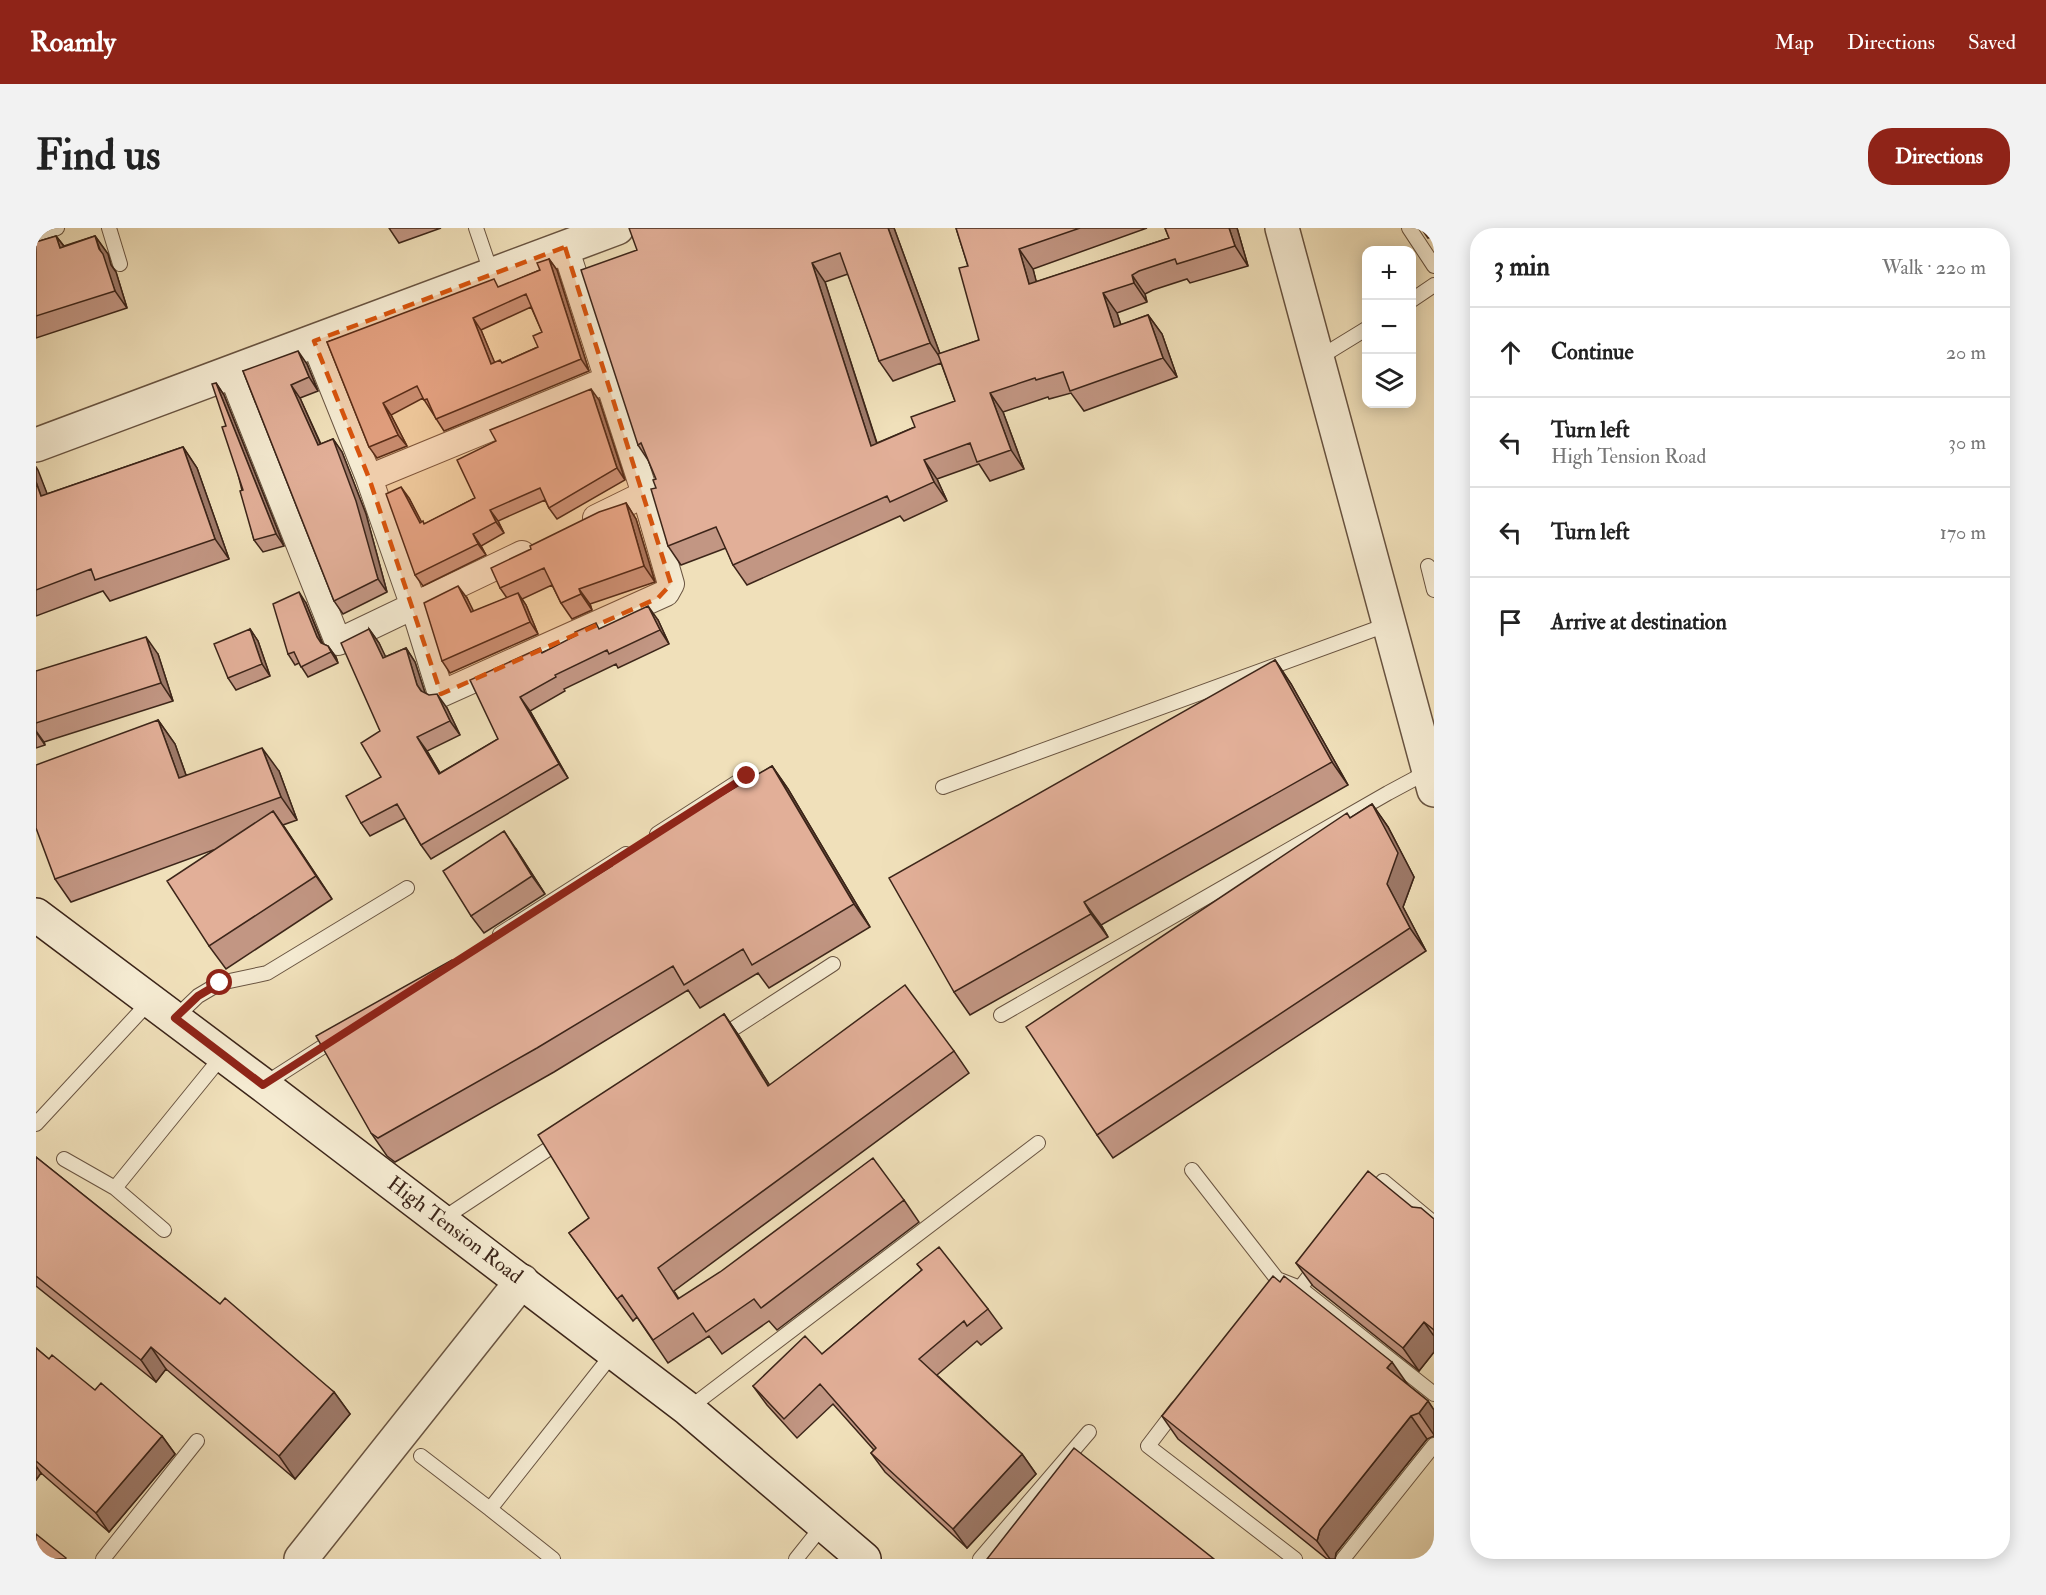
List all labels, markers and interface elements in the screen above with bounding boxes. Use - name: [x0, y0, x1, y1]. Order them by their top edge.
- text: Roamly: [30, 25, 116, 60]
- text: Map: [1774, 29, 1814, 56]
- text: Directions: [1847, 29, 1935, 56]
- text: Saved: [1968, 29, 2016, 56]
- button: Directions: [1868, 128, 2010, 185]
- text: Find us: [36, 130, 160, 182]
- map controls: [1362, 246, 1416, 408]
- button: +: [1362, 246, 1416, 300]
- text: 3 min: [1494, 251, 1550, 283]
- text: Walk · 220 m: [1882, 255, 1986, 280]
- button: −: [1362, 300, 1416, 354]
- icon: ahead: [1494, 336, 1527, 369]
- text: Continue: [1551, 338, 1634, 366]
- text: 20 m: [1946, 340, 1986, 365]
- button: layers: [1362, 354, 1416, 408]
- text: Turn left: [1551, 416, 1630, 444]
- icon: left: [1494, 426, 1527, 459]
- text: 30 m: [1948, 430, 1986, 455]
- text: High Tension Road: [1551, 444, 1706, 469]
- icon: left: [1494, 516, 1527, 549]
- text: Turn left: [1551, 518, 1630, 546]
- text: 170 m: [1940, 520, 1986, 545]
- icon: arrive: [1494, 606, 1527, 639]
- text: Arrive at destination: [1551, 608, 1727, 636]
- route end: [733, 762, 759, 788]
- route start: [206, 969, 232, 995]
- street label: High Tension Road: [382, 1170, 529, 1290]

